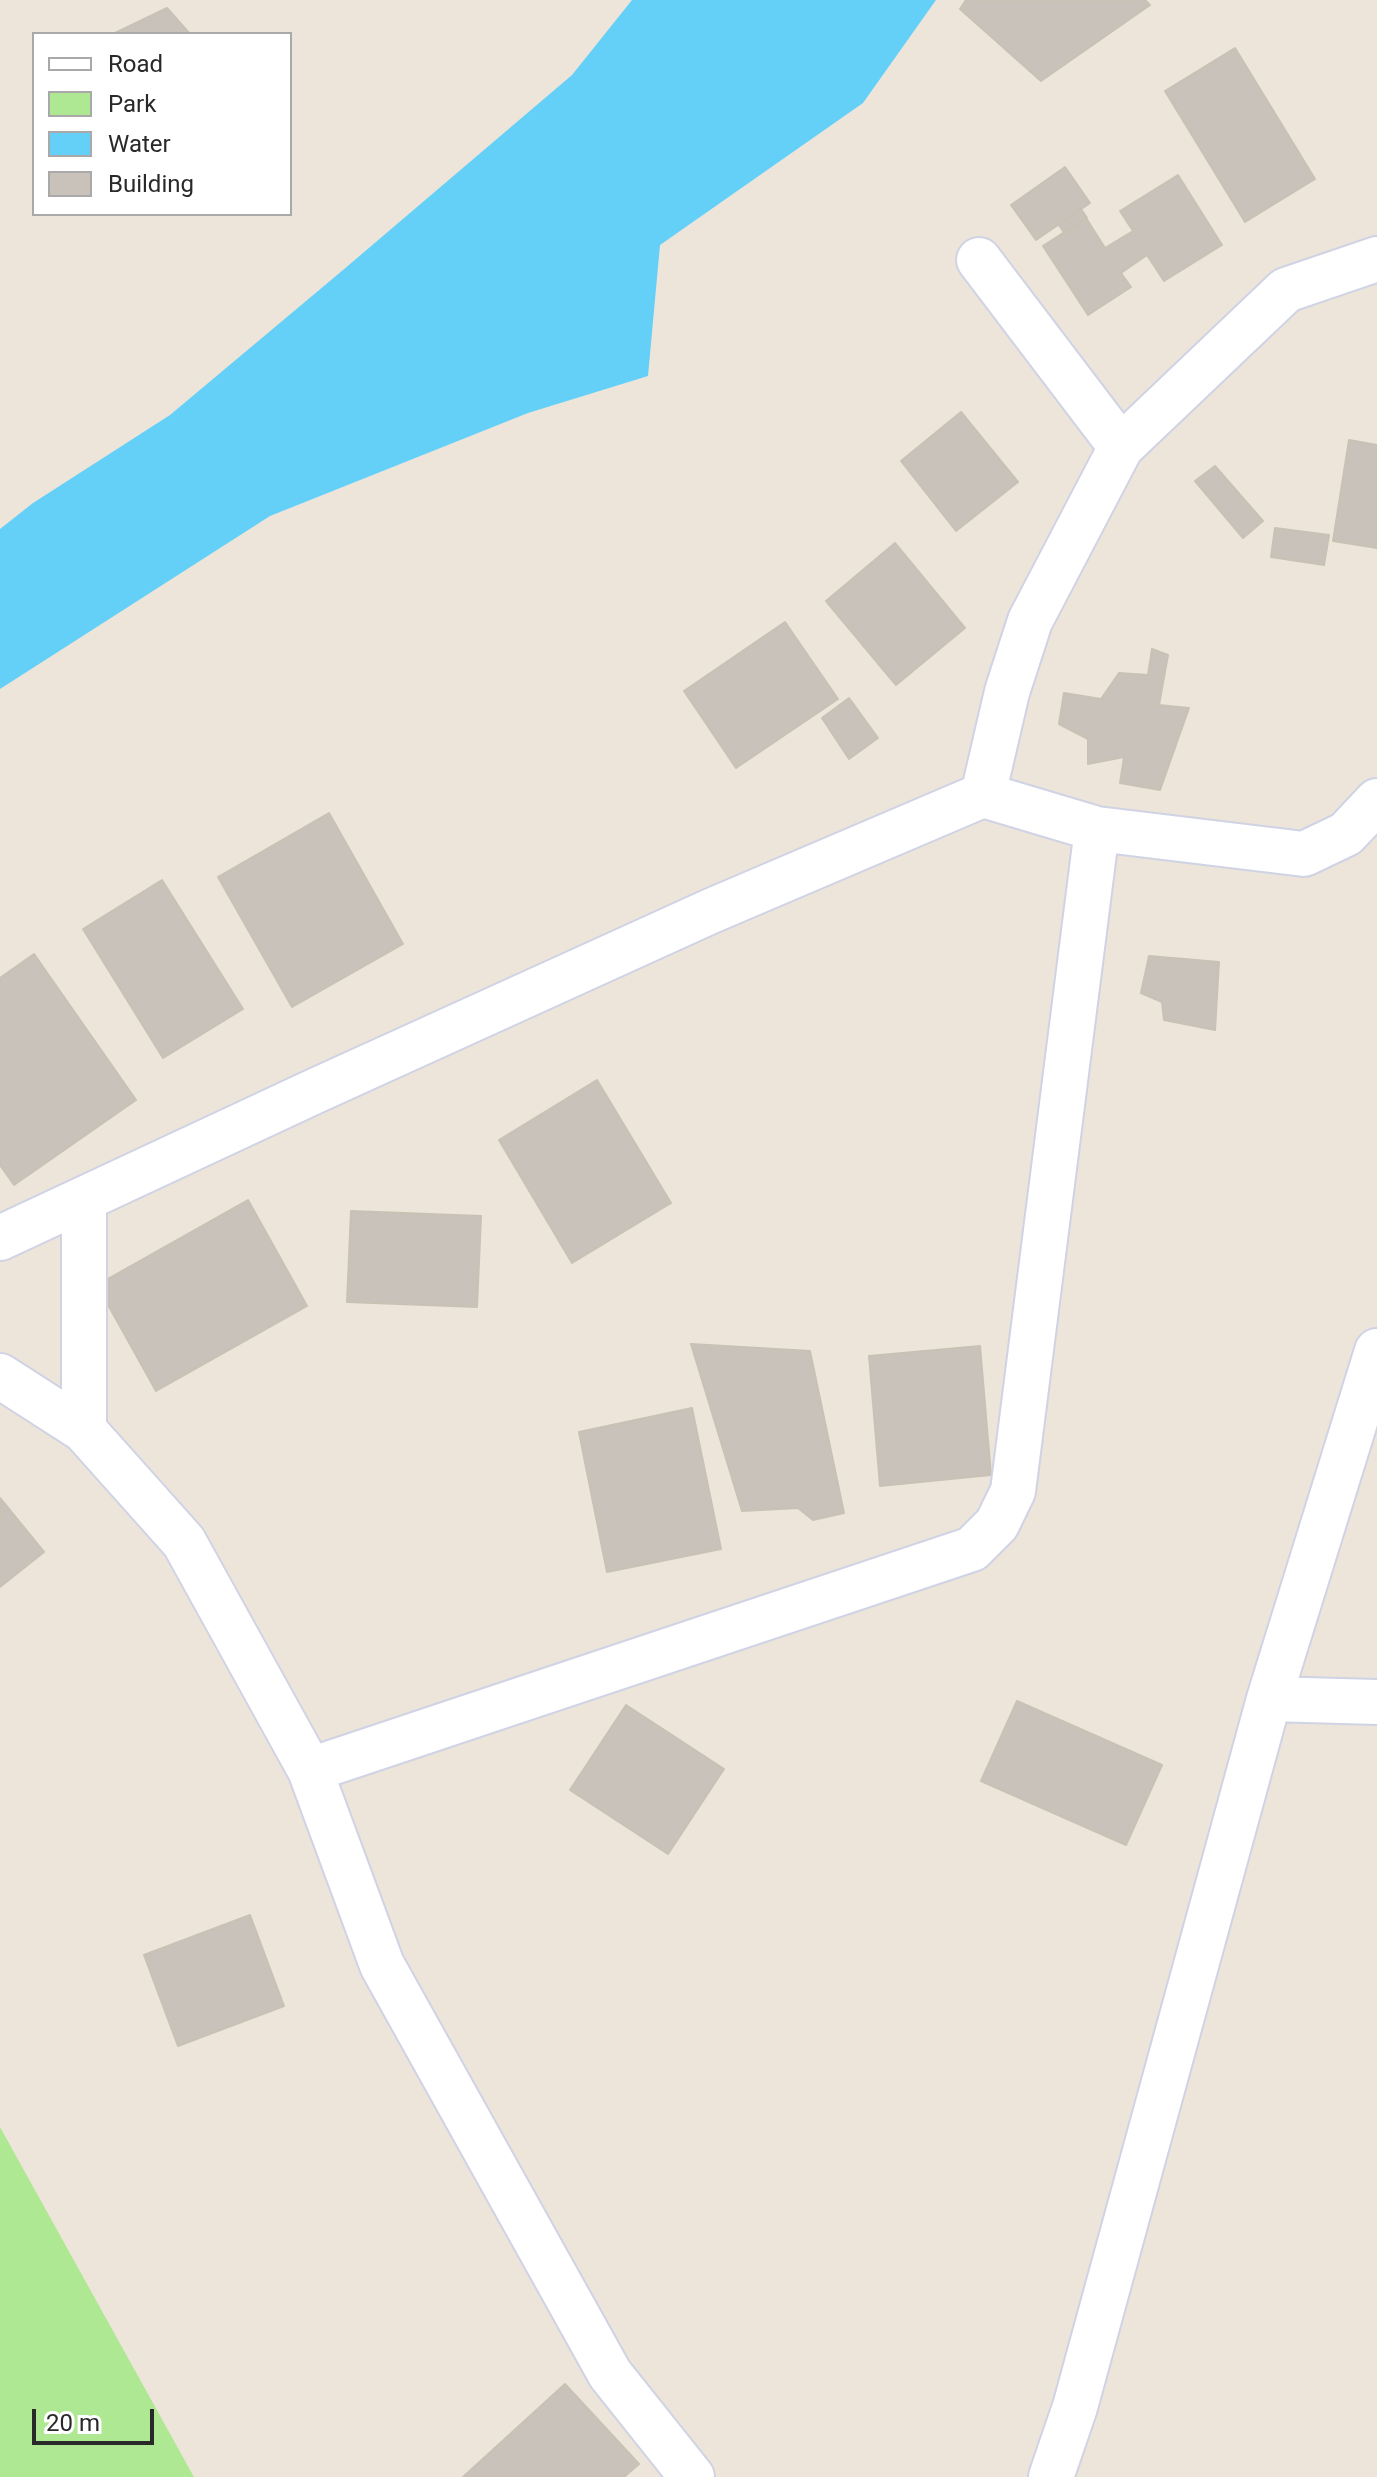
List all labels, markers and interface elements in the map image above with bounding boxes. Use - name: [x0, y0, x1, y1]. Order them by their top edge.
- legend: [32, 32, 292, 216]
- text: Road: [108, 50, 163, 78]
- text: Park: [108, 90, 156, 118]
- text: Water: [108, 130, 171, 158]
- text: Building: [108, 170, 194, 198]
- scale bar: [36, 2393, 158, 2443]
- text: 20 m: [46, 2409, 100, 2437]

